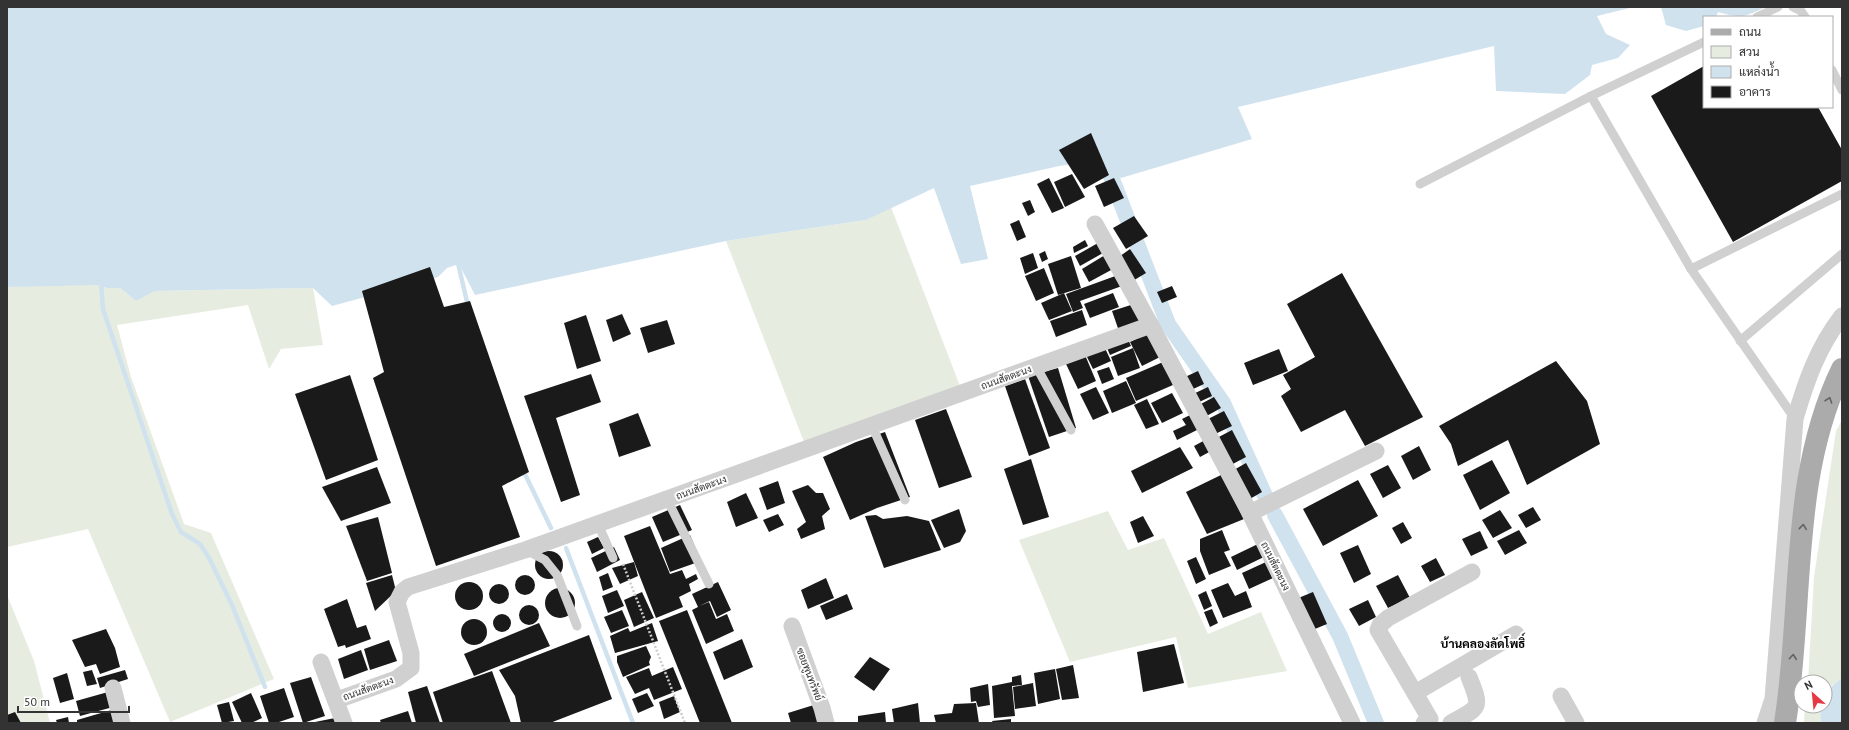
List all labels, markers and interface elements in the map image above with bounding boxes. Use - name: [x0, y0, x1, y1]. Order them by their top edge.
- legend: [1703, 16, 1833, 108]
- text: ถนน: [1739, 24, 1762, 39]
- text: สวน: [1739, 44, 1760, 59]
- text: แหล่งน้ำ: [1739, 61, 1779, 79]
- text: อาคาร: [1739, 84, 1771, 99]
- street label: ถนนสัตตะนง: [979, 362, 1033, 393]
- one-way arrow: [1824, 397, 1832, 404]
- street label: ถนนสัตตะนง: [674, 472, 728, 503]
- one-way arrow: [1798, 524, 1807, 530]
- street label: ถนนสัตตะนง: [1258, 540, 1293, 593]
- district label: บ้านคลองลัดโพธิ์: [1441, 632, 1525, 651]
- street label: ซอยพูนทรัพย์: [793, 646, 827, 703]
- one-way arrow: [1788, 654, 1797, 660]
- street label: ถนนสัตตะนง: [341, 673, 395, 704]
- north arrow: [1793, 674, 1833, 714]
- text: N: [1802, 677, 1815, 693]
- scale bar: [18, 688, 129, 714]
- text: 50 m: [24, 694, 50, 709]

